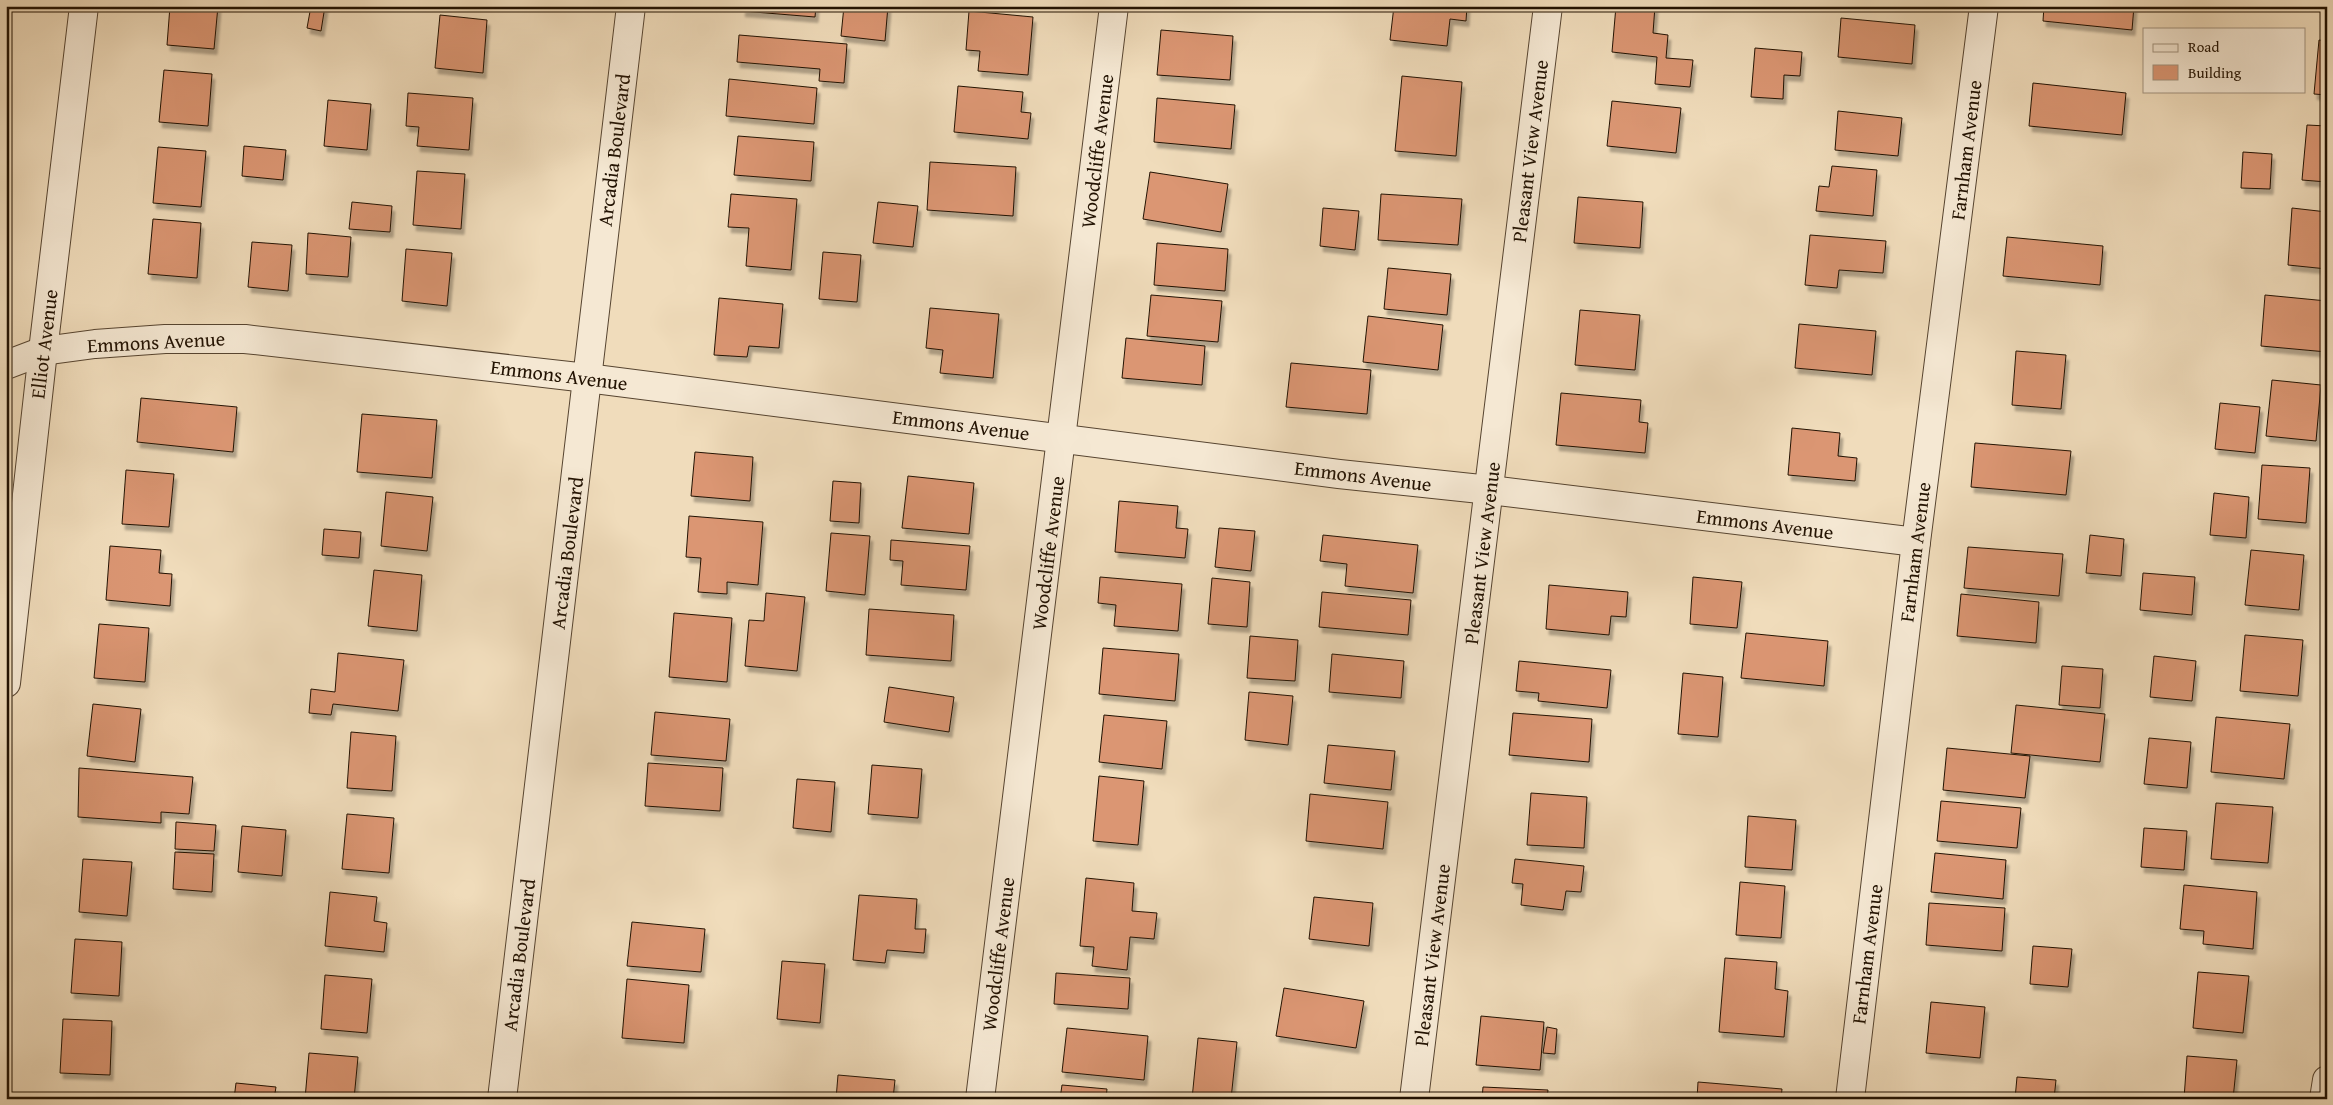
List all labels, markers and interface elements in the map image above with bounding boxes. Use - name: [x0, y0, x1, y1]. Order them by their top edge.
- legend: [2143, 28, 2306, 92]
- text: Road: [2188, 36, 2219, 57]
- street label: Pleasant View Avenue: [1504, 58, 1555, 244]
- text: Building: [2188, 62, 2242, 83]
- street label: Arcadia Boulevard: [590, 72, 637, 228]
- street label: Woodcliffe Avenue: [1073, 72, 1120, 230]
- street label: Farnham Avenue: [1943, 78, 1988, 222]
- street label: Elliot Avenue: [22, 288, 65, 400]
- street label: Emmons Avenue: [86, 323, 226, 360]
- street label: Emmons Avenue: [489, 352, 629, 397]
- street label: Emmons Avenue: [891, 402, 1031, 447]
- street label: Emmons Avenue: [1293, 453, 1433, 498]
- street label: Pleasant View Avenue: [1456, 460, 1507, 646]
- street label: Woodcliffe Avenue: [1024, 474, 1071, 632]
- street label: Arcadia Boulevard: [543, 475, 590, 631]
- street label: Farnham Avenue: [1892, 480, 1937, 624]
- street label: Emmons Avenue: [1695, 501, 1835, 546]
- street label: Pleasant View Avenue: [1406, 862, 1457, 1048]
- street label: Woodcliffe Avenue: [974, 875, 1021, 1033]
- street label: Arcadia Boulevard: [495, 877, 542, 1033]
- street label: Farnham Avenue: [1844, 882, 1889, 1026]

